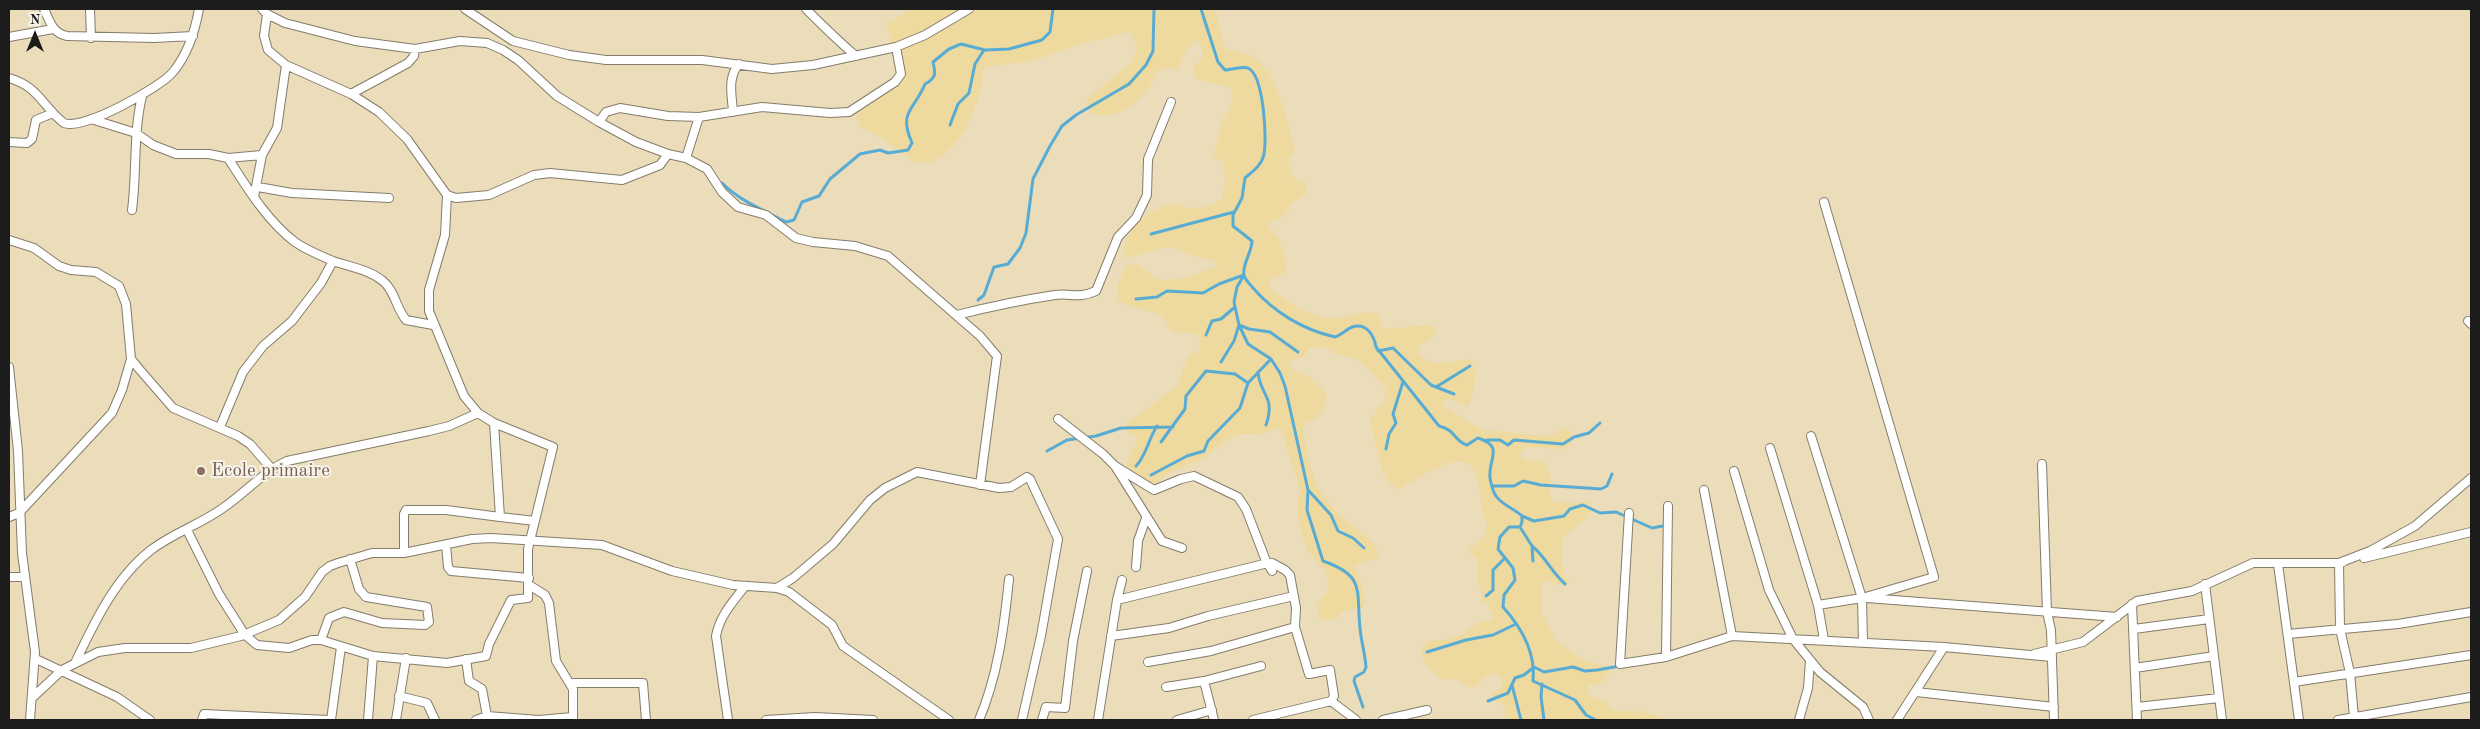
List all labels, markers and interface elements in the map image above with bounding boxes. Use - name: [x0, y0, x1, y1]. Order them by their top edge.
- north arrow: [10, 10, 60, 60]
- text: N: [30, 13, 40, 27]
- place label: Ecole primaire: [211, 460, 330, 482]
- marker: Ecole primaire: [195, 465, 207, 477]

